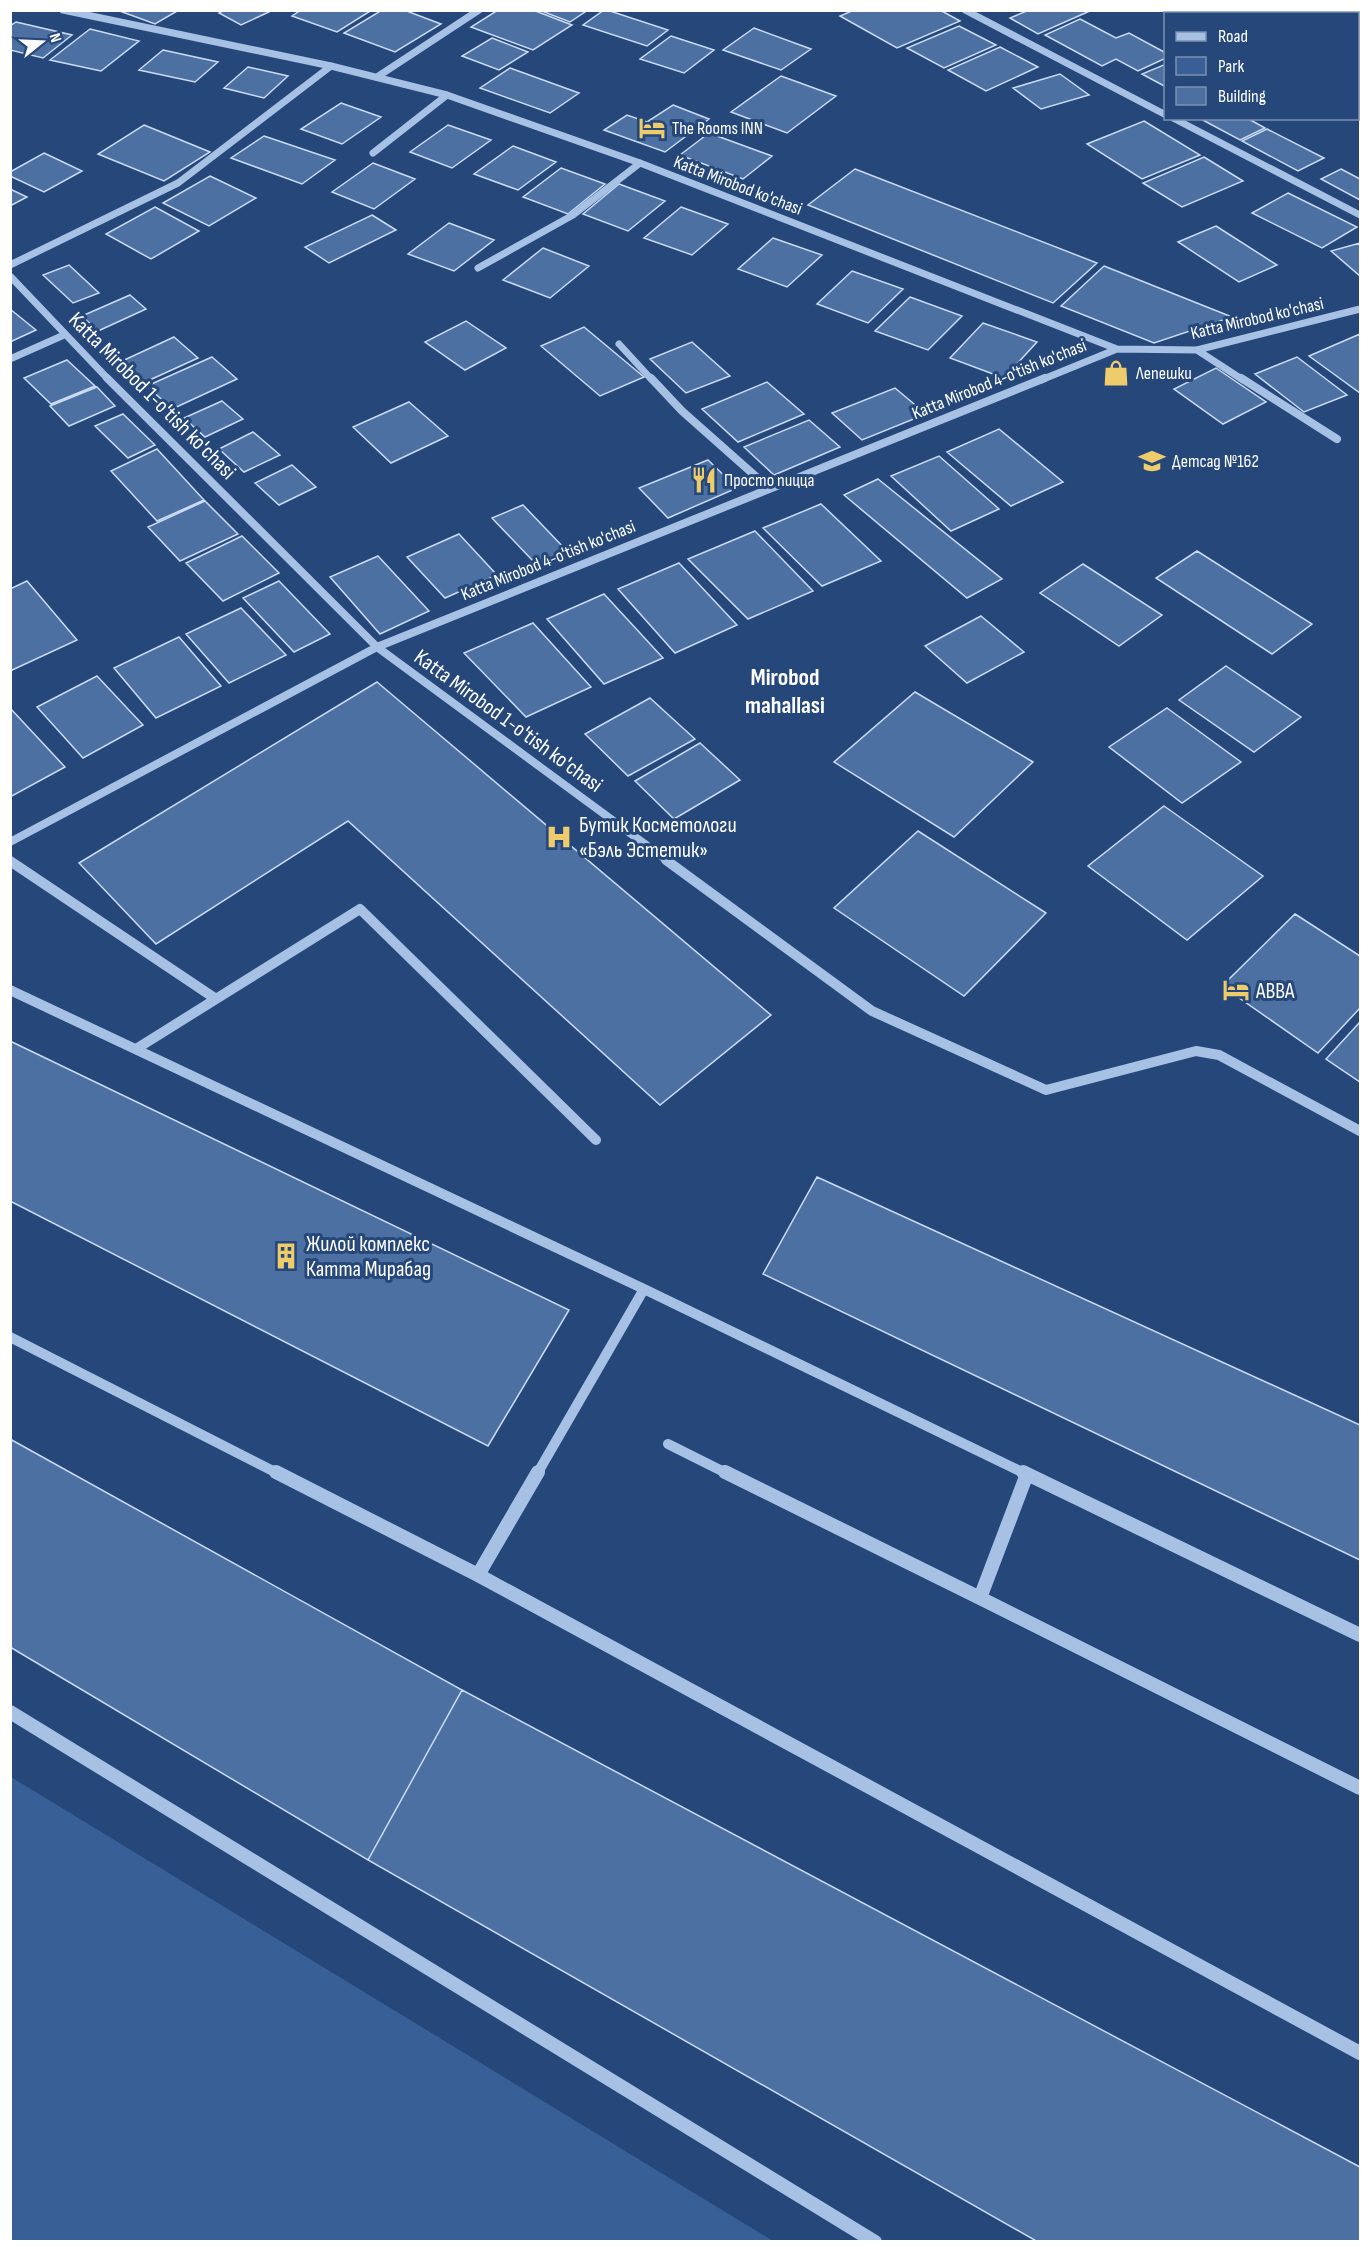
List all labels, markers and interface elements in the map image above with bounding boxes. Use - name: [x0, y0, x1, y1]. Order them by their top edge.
- north arrow: [12, 12, 72, 72]
- legend: [1164, 12, 1359, 120]
- text: Road: [1218, 26, 1248, 47]
- text: N: [44, 31, 65, 45]
- text: Park: [1218, 56, 1244, 77]
- text: Building: [1218, 86, 1266, 107]
- hotel icon: The Rooms INN: [637, 113, 667, 143]
- place label: The Rooms INN: [672, 118, 763, 139]
- street label: Katta Mirobod ko'chasi: [671, 151, 805, 220]
- street label: Katta Mirobod ko'chasi: [1189, 293, 1326, 344]
- street label: Katta Mirobod 1-o'tish ko'chasi: [62, 307, 241, 486]
- street label: Katta Mirobod 4-o'tish ko'chasi: [909, 335, 1089, 424]
- shop icon: Лепешки: [1101, 358, 1131, 388]
- place label: Лепешки: [1135, 363, 1192, 384]
- school or university icon: Детсад №162: [1137, 446, 1167, 476]
- place label: Детсад №162: [1172, 451, 1259, 472]
- restaurant icon: Просто пицца: [689, 465, 719, 495]
- place label: Просто пицца: [724, 470, 814, 491]
- street label: Katta Mirobod 4-o'tish ko'chasi: [458, 516, 638, 605]
- street label: Katta Mirobod 1-o'tish ko'chasi: [409, 644, 607, 799]
- district label: Mirobod mahallasi: [745, 663, 825, 720]
- place label: Бутик Косметологи «Бэль Эстетик»: [579, 812, 737, 864]
- hospital icon: Бутик Косметологи «Бэль Эстетик»: [544, 822, 574, 852]
- hotel icon: ABBA: [1221, 975, 1251, 1005]
- place label: ABBA: [1255, 978, 1295, 1005]
- place label: Жилой комплекс Катта Мирабад: [306, 1231, 431, 1283]
- building icon: Жилой комплекс Катта Мирабад: [271, 1241, 301, 1271]

